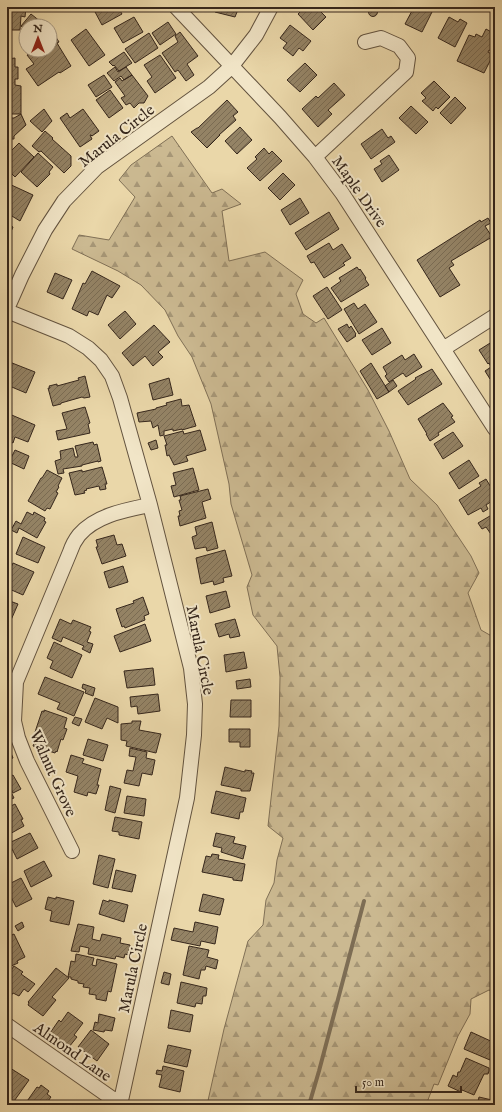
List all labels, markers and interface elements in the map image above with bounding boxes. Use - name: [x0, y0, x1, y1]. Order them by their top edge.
- north arrow: [18, 18, 58, 58]
- text: N: [32, 22, 43, 36]
- street label: Marula Circle: [75, 101, 159, 172]
- street label: Maple Drive: [326, 152, 390, 232]
- street label: Marula Circle: [181, 604, 218, 697]
- street label: Walnut Grove: [24, 727, 80, 820]
- street label: Marula Circle: [115, 922, 153, 1015]
- street label: Almond Lane: [28, 1018, 115, 1087]
- scale bar: [356, 1068, 461, 1094]
- text: 50 m: [362, 1075, 384, 1090]

